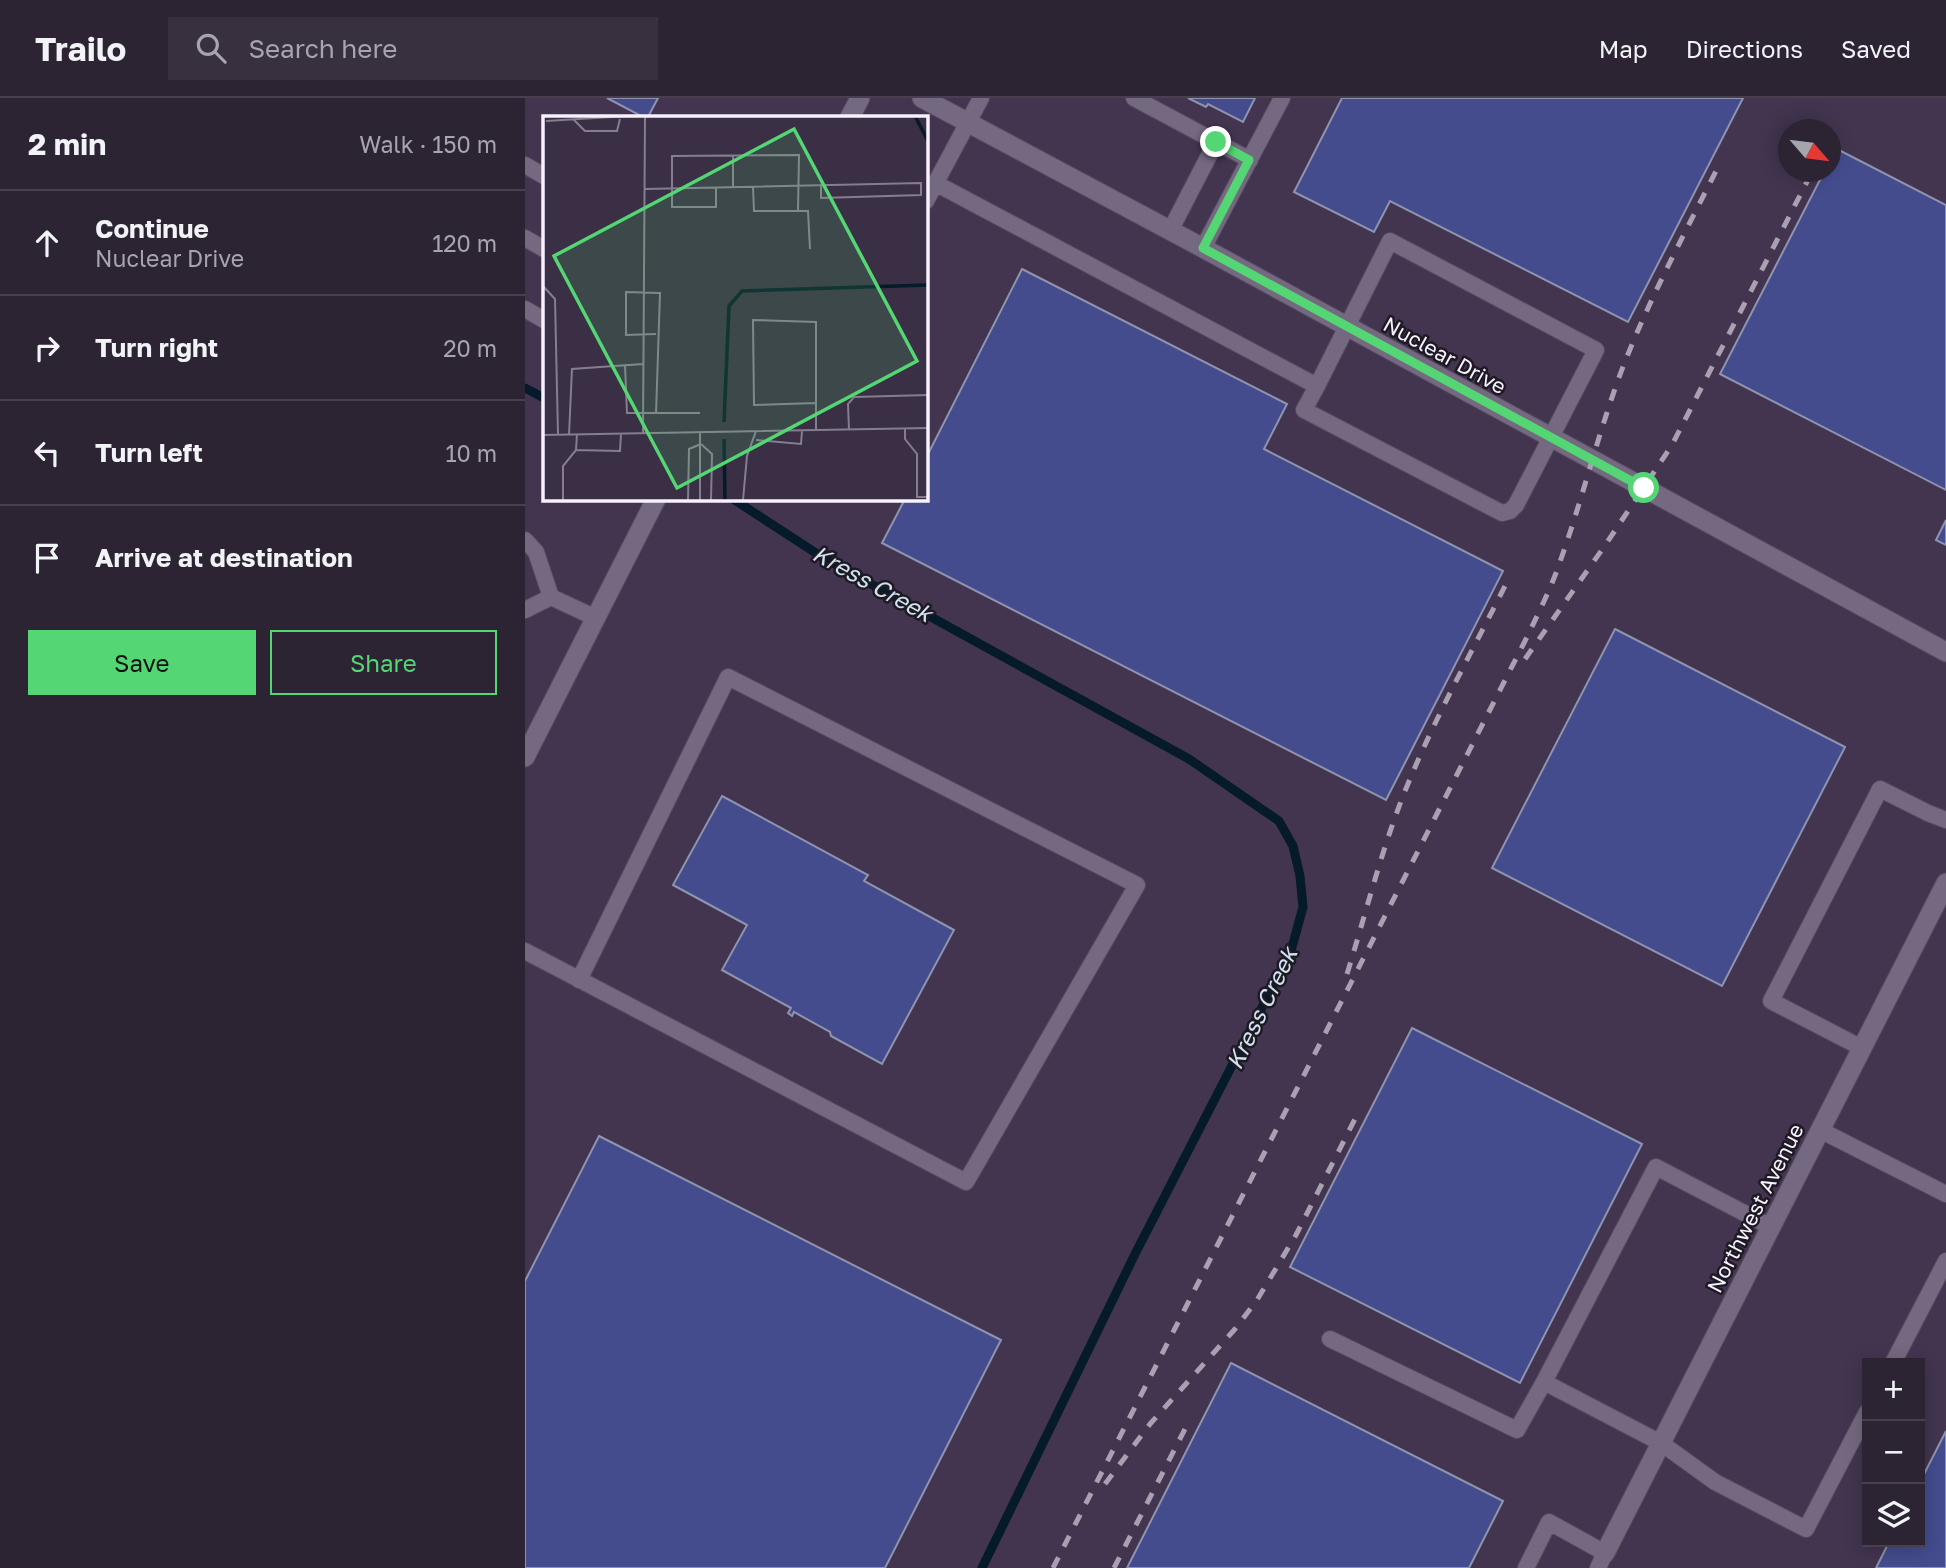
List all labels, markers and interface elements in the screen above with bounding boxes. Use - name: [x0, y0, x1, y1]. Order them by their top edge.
- search box: [168, 17, 658, 80]
- text: Trailo: [35, 29, 126, 68]
- icon: search: [192, 29, 230, 67]
- text: Search here: [248, 33, 397, 64]
- text: Map: [1599, 34, 1648, 63]
- text: Directions: [1686, 34, 1803, 63]
- text: Saved: [1841, 34, 1911, 63]
- inset map: [543, 116, 927, 500]
- north arrow: [1778, 119, 1841, 182]
- text: 2 min: [28, 126, 106, 162]
- route end: [1200, 126, 1231, 157]
- text: Walk · 150 m: [359, 130, 497, 158]
- text: Continue: [95, 213, 209, 244]
- icon: ahead: [28, 224, 66, 262]
- text: 120 m: [432, 229, 497, 257]
- text: Nuclear Drive: [95, 244, 244, 272]
- street label: Nuclear Drive: [1379, 311, 1511, 399]
- icon: right: [28, 329, 66, 367]
- text: Turn right: [95, 332, 218, 363]
- text: 20 m: [443, 334, 497, 362]
- icon: left: [28, 434, 66, 472]
- text: Turn left: [95, 437, 203, 468]
- text: 10 m: [445, 439, 497, 467]
- route start: [1628, 472, 1659, 503]
- icon: arrive: [28, 539, 66, 577]
- water label: Kress Creek: [808, 539, 939, 628]
- text: Arrive at destination: [95, 542, 353, 573]
- button: Save: [28, 630, 256, 695]
- button: Share: [270, 630, 497, 695]
- water label: Kress Creek: [1219, 941, 1303, 1074]
- street label: Northwest Avenue: [1701, 1119, 1809, 1297]
- map controls: [1862, 1358, 1925, 1547]
- button: +: [1862, 1358, 1925, 1421]
- button: −: [1862, 1421, 1925, 1484]
- button: layers: [1862, 1484, 1925, 1547]

